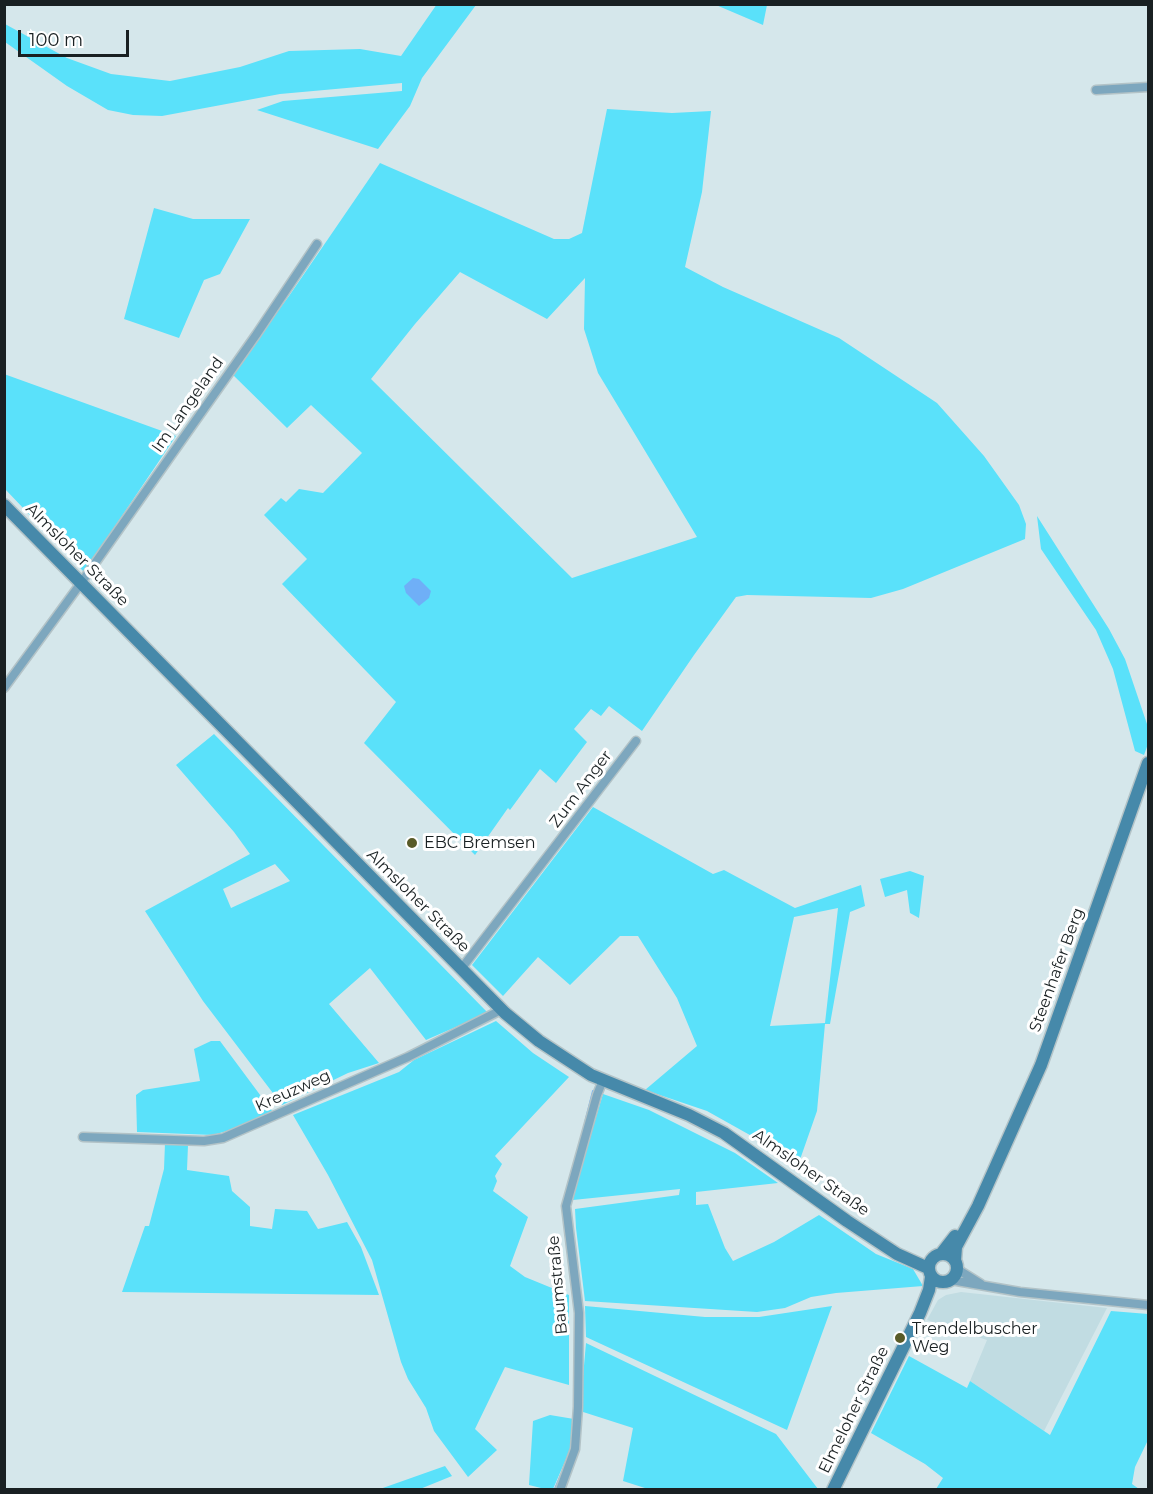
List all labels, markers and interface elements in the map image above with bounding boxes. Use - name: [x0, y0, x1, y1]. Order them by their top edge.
- scale bar: [21, 18, 132, 56]
- text: 100 m: [29, 29, 83, 51]
- street label: Im Langeland: [148, 354, 228, 456]
- street label: Almsloher Straße: [21, 499, 133, 611]
- street label: Zum Anger: [546, 747, 616, 831]
- place label: EBC Bremsen: [424, 833, 536, 853]
- marker: EBC Bremsen: [405, 836, 419, 850]
- street label: Almsloher Straße: [362, 845, 474, 957]
- street label: Steenhafer Berg: [1026, 905, 1088, 1035]
- street label: Kreuzweg: [252, 1066, 334, 1116]
- street label: Almsloher Straße: [749, 1126, 873, 1220]
- street label: Baumstraße: [544, 1235, 572, 1335]
- place label: Trendelbuscher Weg: [912, 1319, 1038, 1357]
- marker: Trendelbuscher Weg: [893, 1331, 907, 1345]
- street label: Elmeloher Straße: [815, 1343, 893, 1477]

